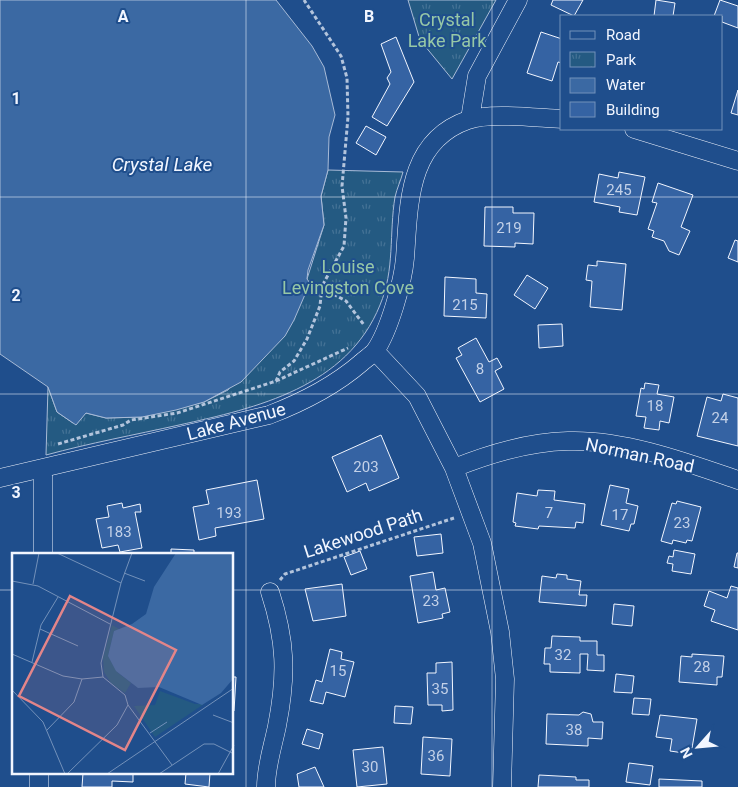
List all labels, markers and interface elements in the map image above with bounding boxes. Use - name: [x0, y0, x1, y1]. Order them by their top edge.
- text: A: [118, 7, 129, 26]
- text: B: [364, 7, 374, 26]
- park label: Crystal Lake Park: [408, 9, 487, 51]
- legend: [560, 15, 723, 130]
- text: Road: [606, 26, 640, 44]
- text: Park: [606, 51, 637, 69]
- text: Water: [606, 76, 645, 94]
- text: 1: [11, 89, 21, 108]
- text: Building: [606, 101, 660, 119]
- water label: Crystal Lake: [112, 153, 213, 176]
- house number: 245: [606, 181, 632, 199]
- house number: 219: [496, 219, 522, 237]
- park label: Louise Levingston Cove: [282, 256, 414, 298]
- text: 2: [11, 286, 21, 305]
- house number: 215: [452, 296, 478, 314]
- house number: 8: [476, 360, 484, 378]
- house number: 18: [647, 397, 663, 415]
- street label: Lake Avenue: [184, 398, 288, 444]
- house number: 24: [712, 409, 729, 427]
- street label: Norman Road: [584, 433, 696, 477]
- house number: 203: [353, 458, 379, 476]
- text: 3: [11, 483, 21, 502]
- house number: 193: [216, 504, 242, 522]
- street label: Lakewood Path: [301, 504, 425, 562]
- house number: 7: [545, 504, 553, 522]
- house number: 17: [612, 506, 628, 524]
- house number: 23: [674, 514, 690, 532]
- house number: 183: [106, 523, 132, 541]
- inset map: [12, 553, 234, 774]
- house number: 23: [423, 592, 439, 610]
- house number: 32: [555, 646, 571, 664]
- house number: 28: [694, 658, 710, 676]
- house number: 15: [330, 662, 346, 680]
- house number: 35: [432, 680, 448, 698]
- house number: 38: [566, 721, 582, 739]
- north arrow: [673, 722, 723, 772]
- text: N: [677, 745, 696, 761]
- house number: 36: [428, 747, 444, 765]
- house number: 30: [362, 758, 378, 776]

